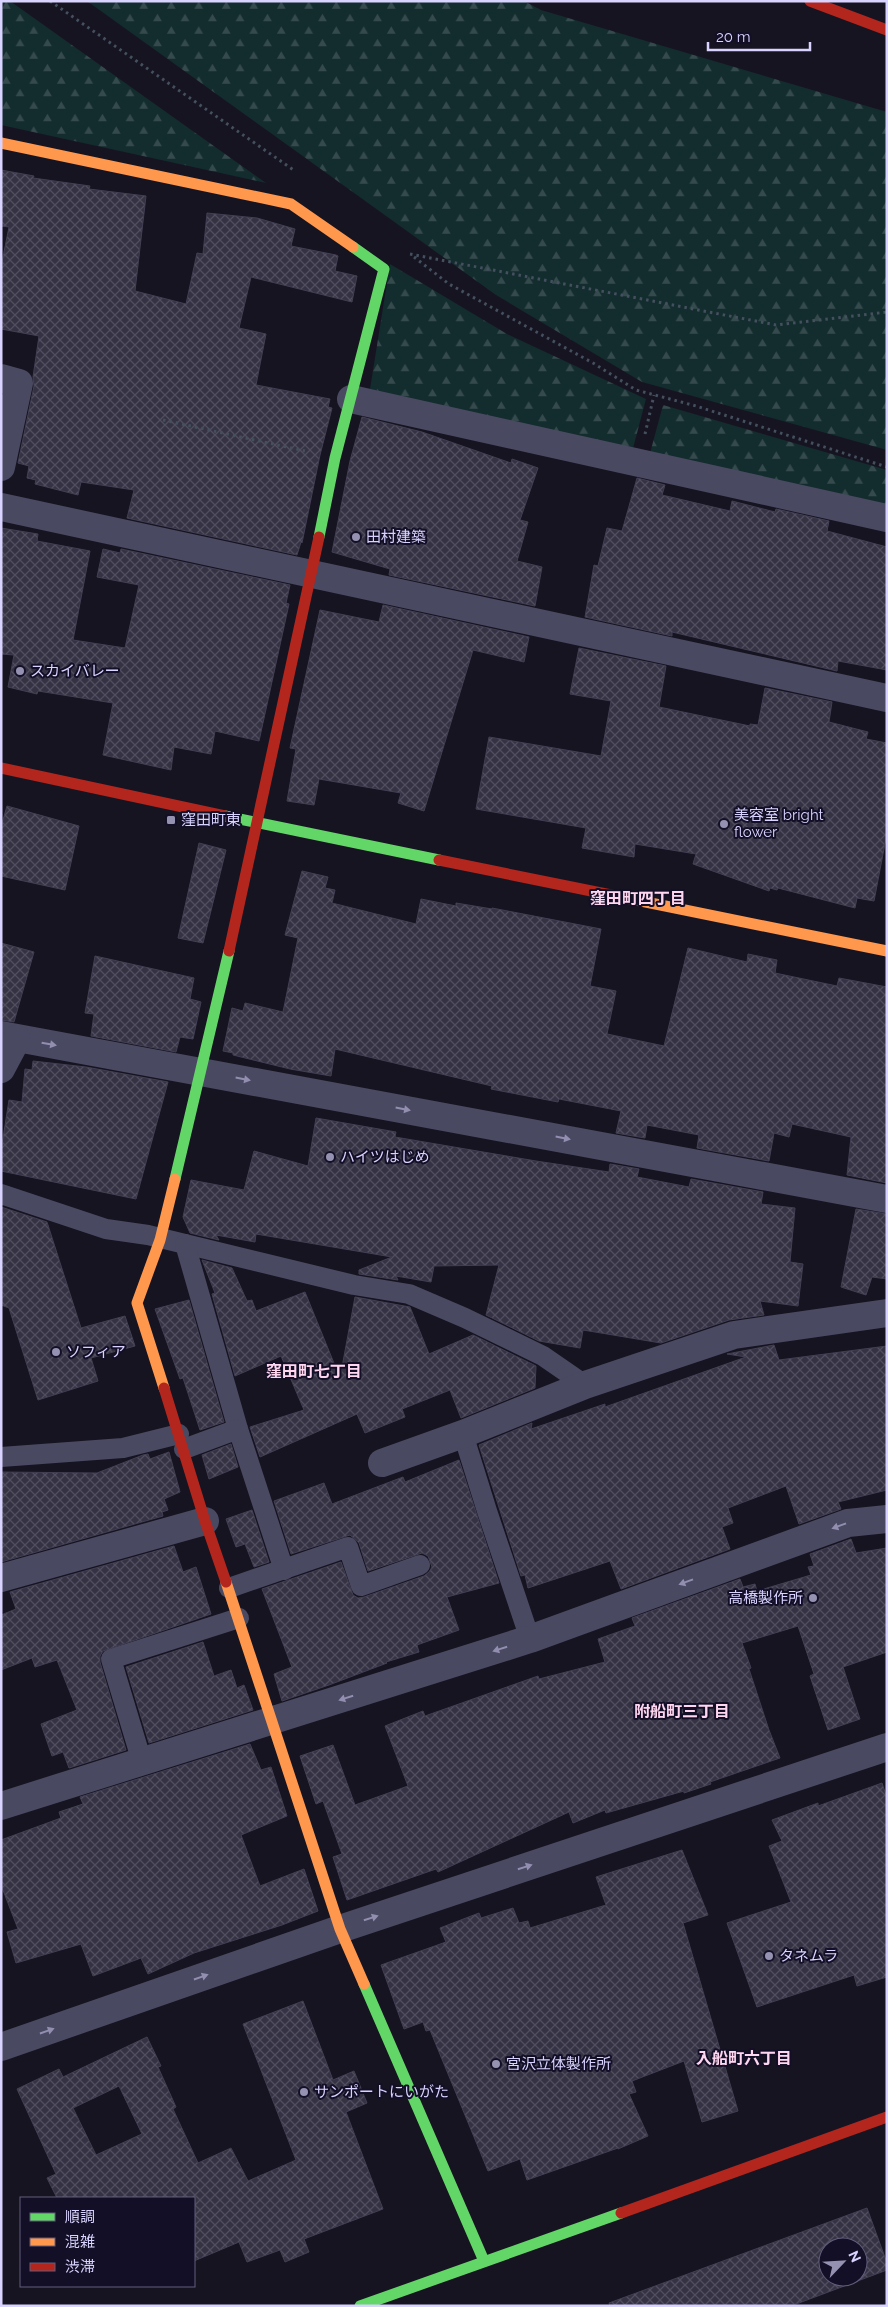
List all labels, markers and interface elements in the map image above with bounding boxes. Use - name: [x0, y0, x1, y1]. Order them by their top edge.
- scale bar: [708, 20, 810, 52]
- text: 20 m: [716, 28, 751, 46]
- place label: 田村建築: [366, 528, 426, 546]
- marker: 田村建築: [350, 531, 362, 543]
- place label: スカイバレー: [30, 662, 120, 680]
- marker: スカイバレー: [14, 665, 26, 677]
- place label: 美容室 bright flower: [734, 806, 824, 841]
- place label: 窪田町東: [181, 811, 241, 829]
- marker: 窪田町東: [165, 814, 177, 826]
- marker: 美容室 bright flower: [718, 818, 730, 830]
- district label: 窪田町四丁目: [590, 889, 686, 908]
- one-way arrow: [41, 1041, 57, 1049]
- one-way arrow: [236, 1075, 252, 1083]
- one-way arrow: [396, 1105, 412, 1113]
- one-way arrow: [555, 1135, 571, 1143]
- place label: ハイツはじめ: [340, 1148, 430, 1166]
- marker: ハイツはじめ: [324, 1151, 336, 1163]
- place label: ソフィア: [66, 1343, 126, 1361]
- marker: ソフィア: [50, 1346, 62, 1358]
- district label: 窪田町七丁目: [266, 1362, 362, 1381]
- one-way arrow: [831, 1522, 846, 1530]
- one-way arrow: [678, 1578, 693, 1586]
- place label: 高橋製作所: [728, 1589, 803, 1607]
- marker: 高橋製作所: [807, 1592, 819, 1604]
- one-way arrow: [493, 1646, 508, 1653]
- one-way arrow: [338, 1695, 353, 1703]
- district label: 附船町三丁目: [634, 1702, 730, 1721]
- one-way arrow: [518, 1863, 533, 1871]
- one-way arrow: [363, 1914, 378, 1922]
- place label: タネムラ: [779, 1947, 838, 1965]
- marker: タネムラ: [763, 1950, 775, 1962]
- one-way arrow: [193, 1973, 208, 1980]
- one-way arrow: [40, 2027, 55, 2034]
- district label: 入船町六丁目: [696, 2049, 792, 2068]
- place label: 宮沢立体製作所: [506, 2055, 611, 2073]
- marker: 宮沢立体製作所: [490, 2058, 502, 2070]
- place label: サンポートにいがた: [314, 2083, 449, 2101]
- marker: サンポートにいがた: [298, 2086, 310, 2098]
- legend: [20, 2197, 195, 2287]
- text: 順調: [65, 2208, 95, 2226]
- text: 混雑: [65, 2233, 95, 2251]
- north arrow: [818, 2237, 868, 2287]
- text: N: [845, 2248, 864, 2265]
- text: 渋滞: [65, 2258, 95, 2276]

